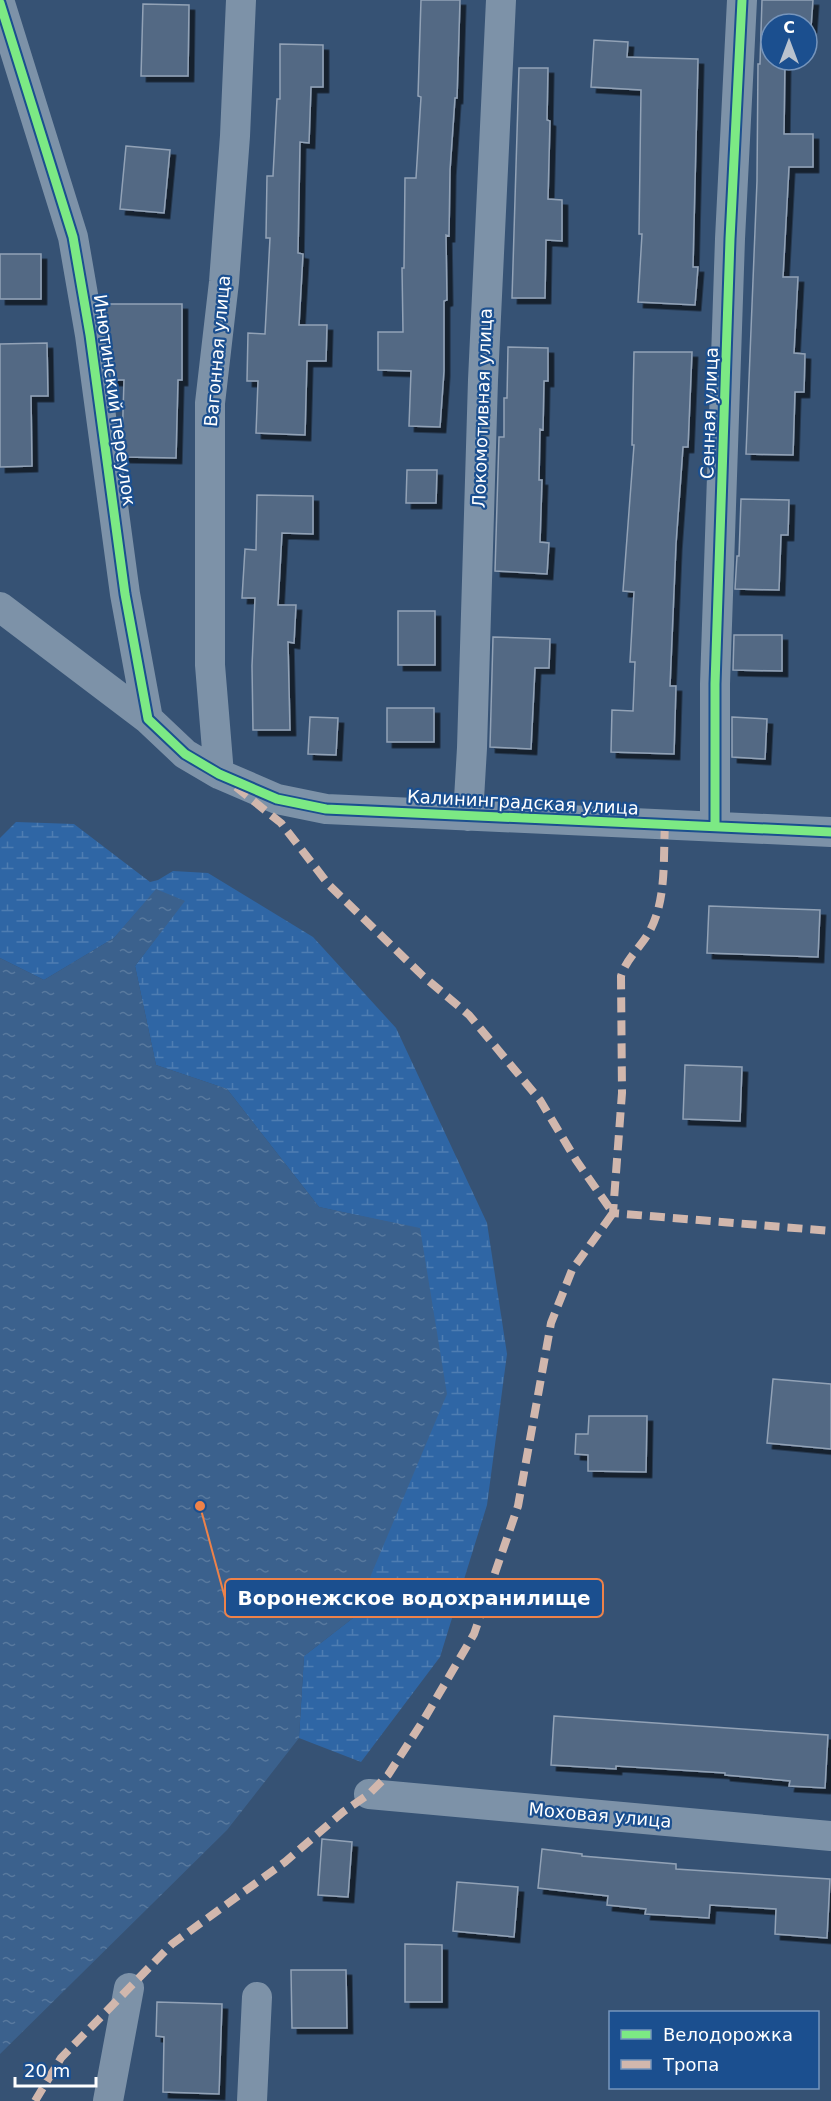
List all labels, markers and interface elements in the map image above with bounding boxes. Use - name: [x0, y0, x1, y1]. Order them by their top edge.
- north arrow: [759, 12, 819, 72]
- text: С: [783, 18, 795, 37]
- street label: Вагонная улица: [200, 274, 234, 428]
- street label: Инютинский переулок: [90, 293, 140, 507]
- street label: Локомотивная улица: [468, 308, 496, 508]
- street label: Сенная улица: [696, 347, 722, 479]
- street label: Калининградская улица: [407, 785, 639, 819]
- callout: Воронежское водохранилище: [225, 1579, 603, 1617]
- text: Воронежское водохранилище: [237, 1586, 591, 1610]
- street label: Моховая улица: [528, 1798, 672, 1832]
- legend: [609, 2011, 819, 2089]
- text: Велодорожка: [663, 2024, 793, 2045]
- scale bar: [15, 2050, 96, 2088]
- text: Тропа: [662, 2054, 719, 2075]
- text: 20 m: [24, 2060, 70, 2081]

